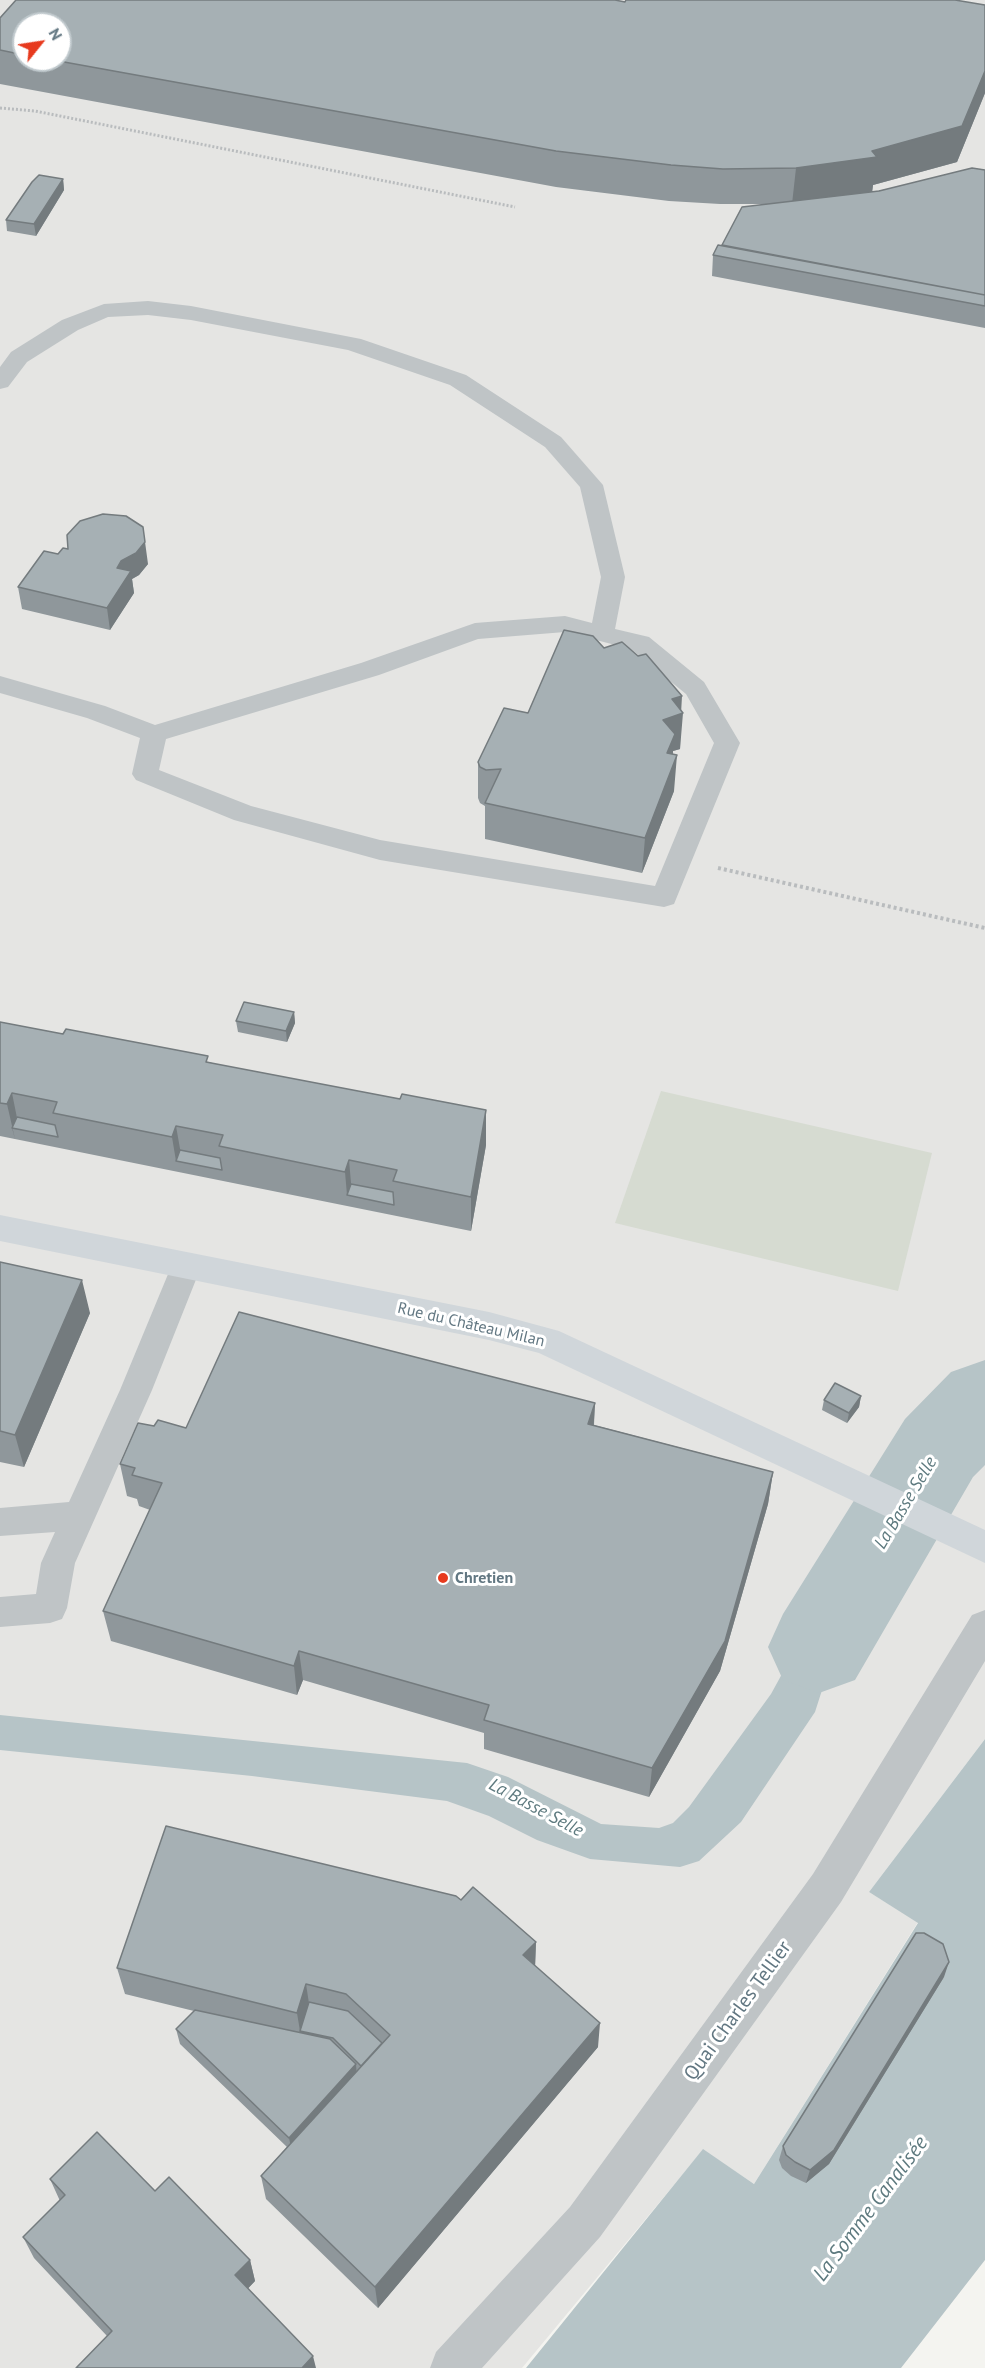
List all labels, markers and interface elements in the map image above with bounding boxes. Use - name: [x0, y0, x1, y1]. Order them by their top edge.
- north arrow: [12, 12, 72, 72]
- text: N: [45, 24, 67, 44]
- street label: Rue du Château Milan: [396, 1299, 546, 1351]
- water label: La Basse Selle: [870, 1453, 942, 1553]
- place label: Chretien: [455, 1568, 513, 1588]
- marker: Chretien: [436, 1571, 450, 1585]
- water label: La Basse Selle: [485, 1774, 587, 1842]
- street label: Quai Charles Tellier: [679, 1937, 797, 2085]
- water label: La Somme Canalisée: [808, 2132, 934, 2286]

